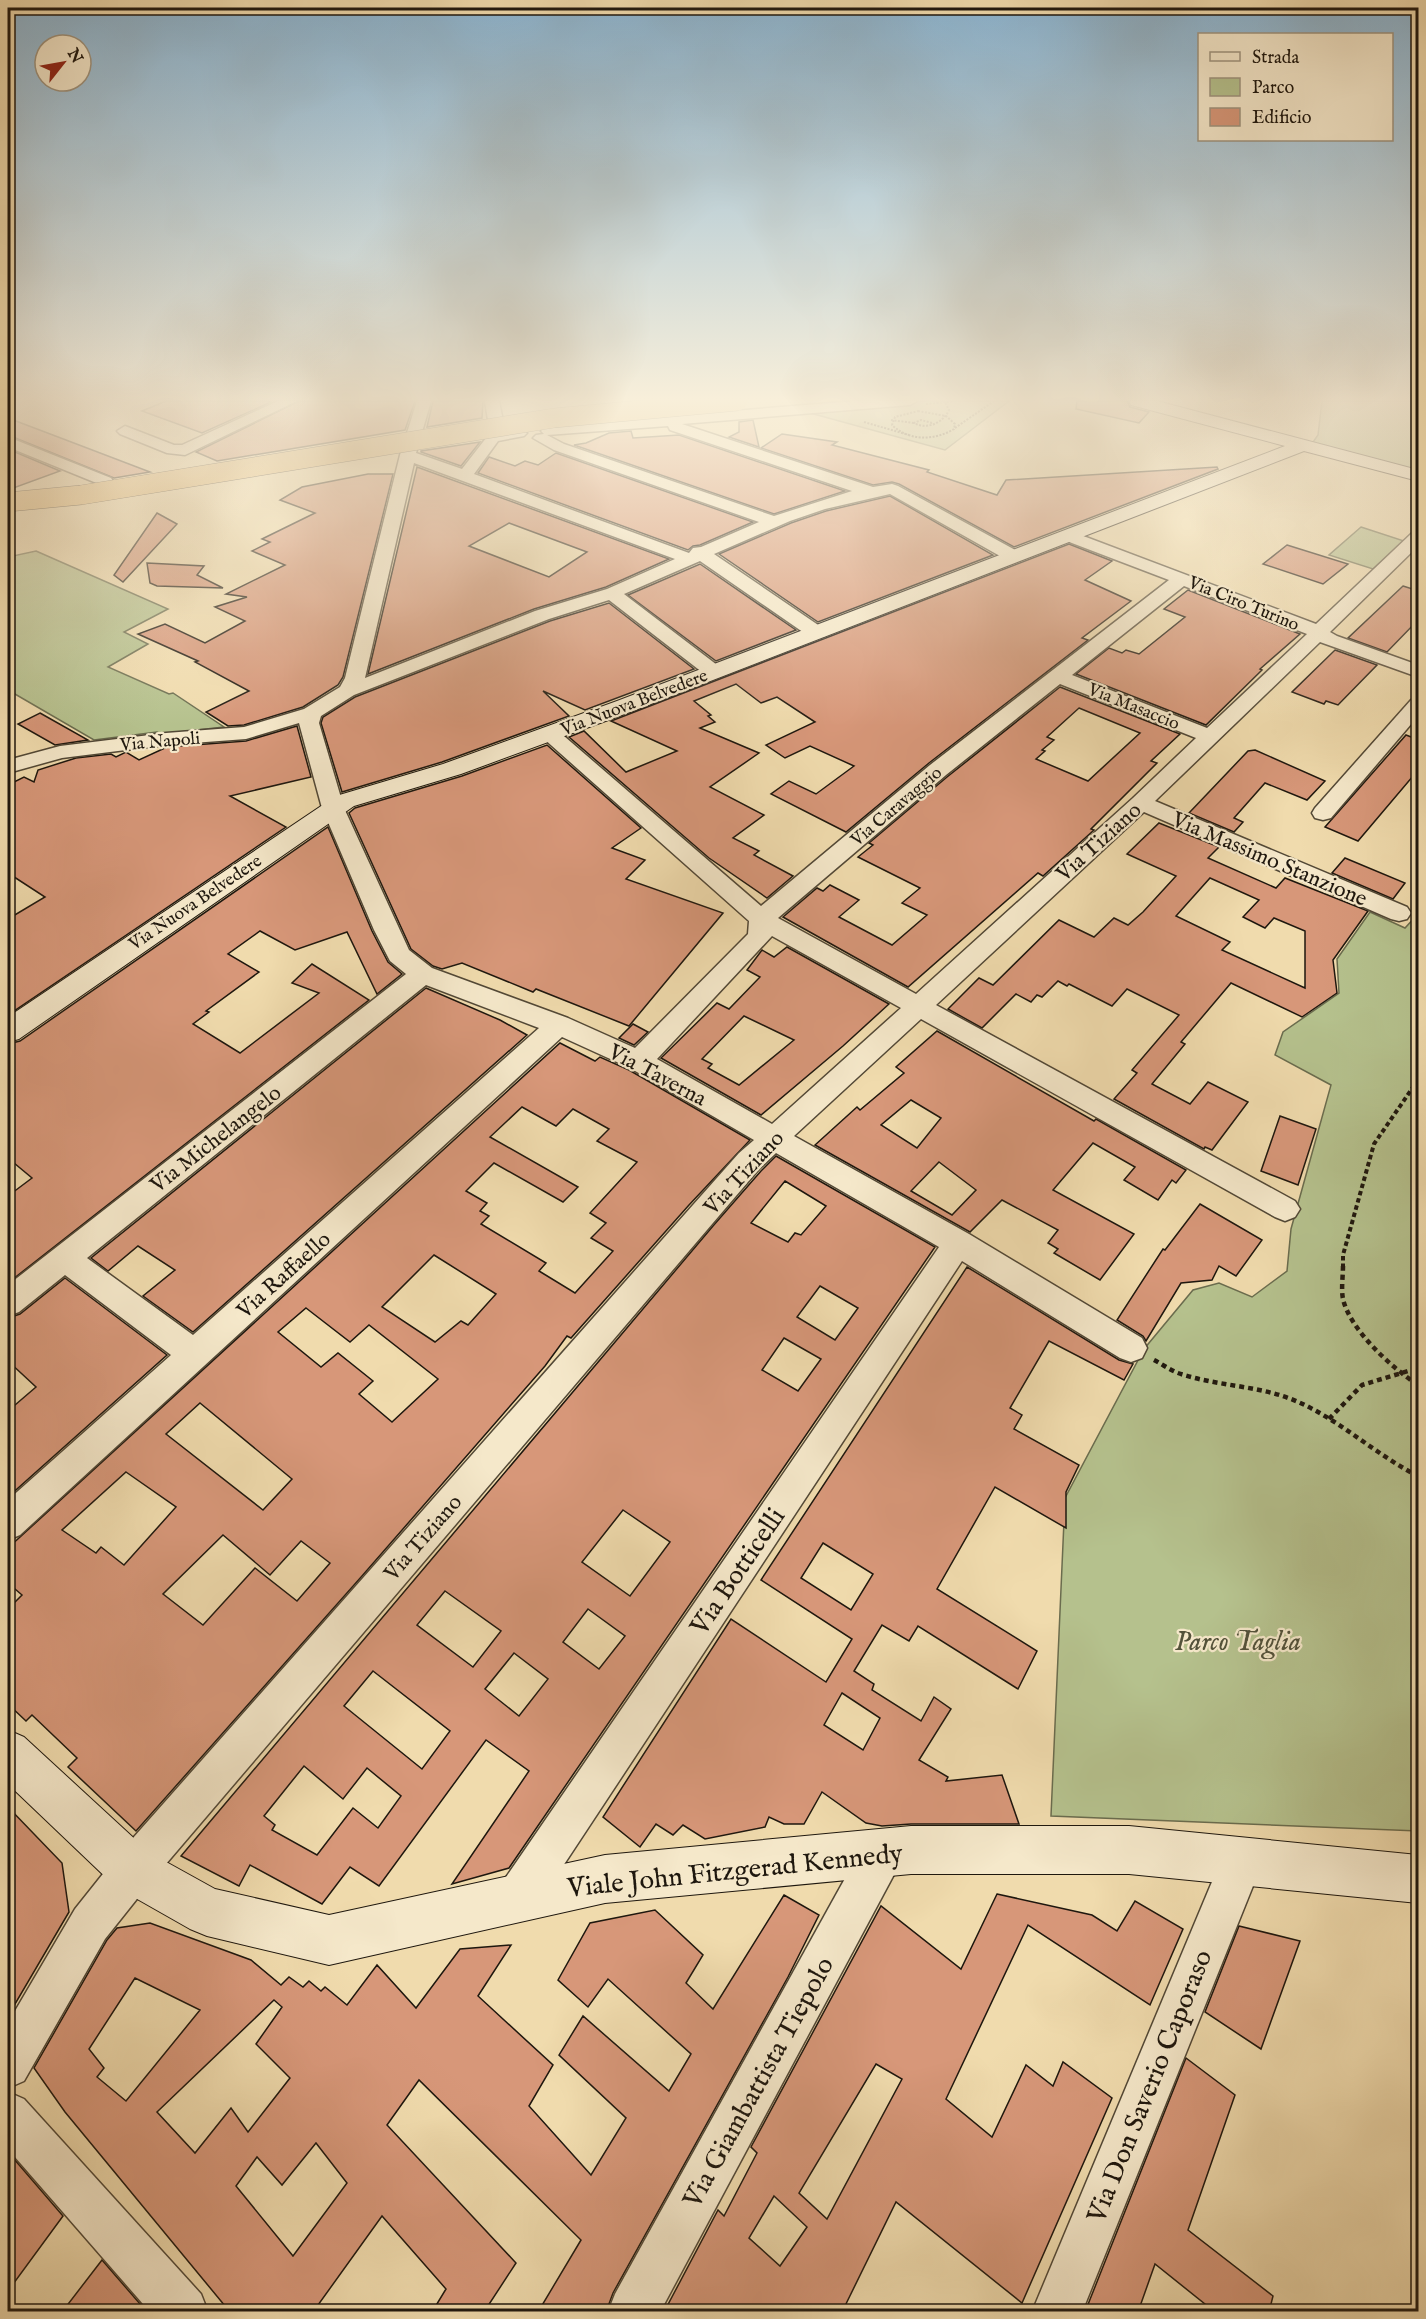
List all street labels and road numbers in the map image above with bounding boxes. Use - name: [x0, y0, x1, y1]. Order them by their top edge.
- street label: Via Ciro Turino: [1184, 571, 1303, 637]
- street label: Via Nuova Belvedere: [557, 665, 711, 742]
- street label: Via Masaccio: [1083, 678, 1183, 736]
- street label: Via Napoli: [118, 728, 201, 758]
- street label: Via Caravaggio: [846, 762, 948, 853]
- street label: Via Tiziano: [1050, 797, 1148, 889]
- street label: Via Massimo Stanzione: [1166, 806, 1371, 914]
- street label: Via Nuova Belvedere: [124, 850, 267, 957]
- street label: Via Taverna: [602, 1038, 711, 1114]
- street label: Via Michelangelo: [144, 1079, 288, 1200]
- street label: Via Tiziano: [698, 1125, 791, 1222]
- street label: Via Raffaello: [231, 1226, 337, 1326]
- street label: Via Tiziano: [378, 1489, 469, 1588]
- street label: Via Botticelli: [683, 1502, 794, 1643]
- street label: Viale John Fitzgerad Kennedy: [565, 1837, 905, 1907]
- street label: Via Don Saverio Caporaso: [1080, 1945, 1221, 2229]
- street label: Via Giambattista Tiepolo: [676, 1952, 843, 2215]

